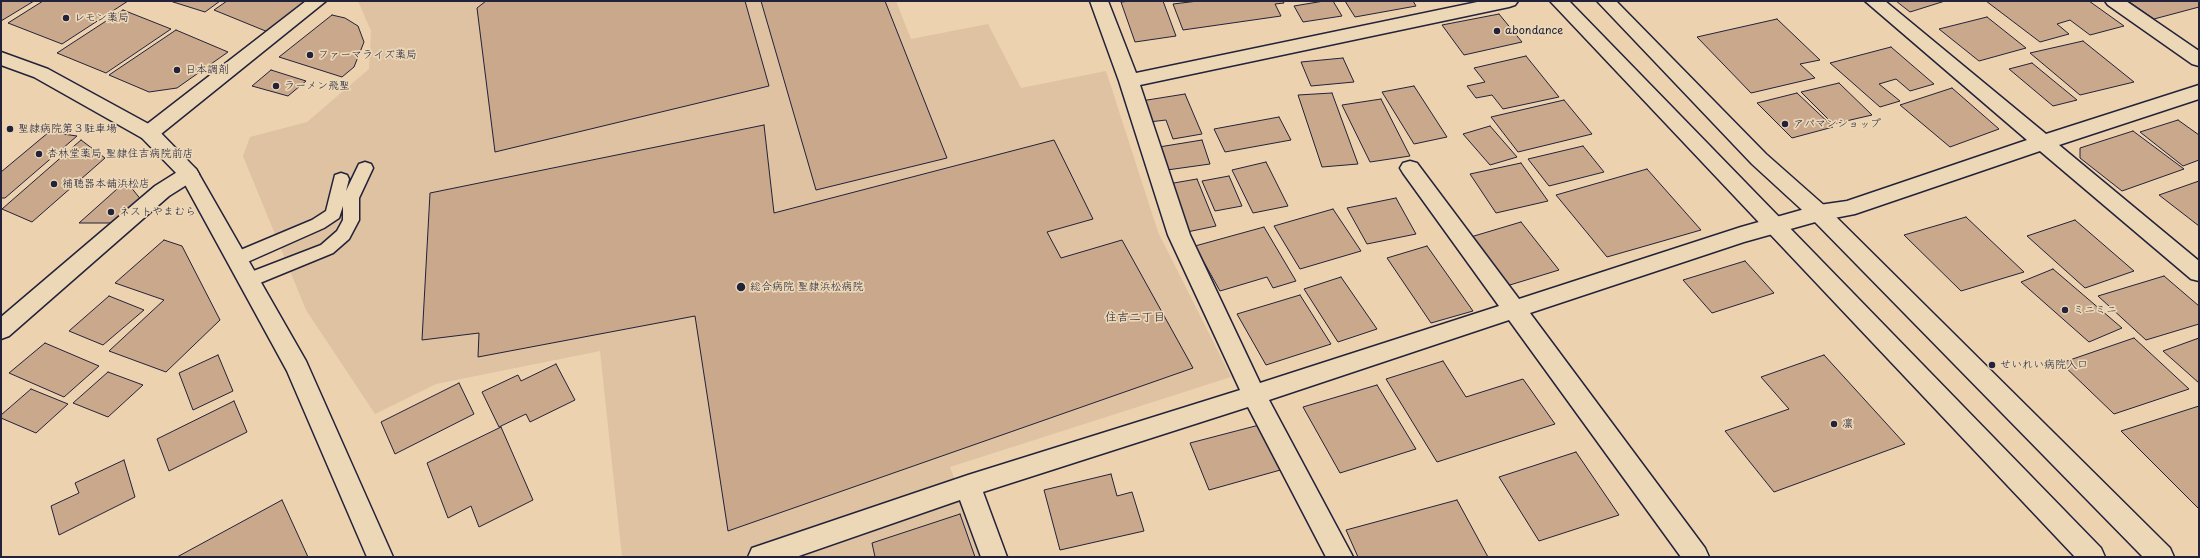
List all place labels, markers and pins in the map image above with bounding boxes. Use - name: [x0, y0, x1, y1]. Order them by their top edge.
- place label: レモン薬局: [74, 11, 129, 25]
- marker: レモン薬局: [61, 13, 71, 23]
- place label: abondance: [1505, 24, 1563, 38]
- marker: abondance: [1492, 26, 1502, 36]
- place label: ファーマライズ薬局: [318, 48, 417, 62]
- marker: ファーマライズ薬局: [305, 50, 315, 60]
- place label: 日本調剤: [185, 63, 229, 77]
- marker: 日本調剤: [172, 65, 182, 75]
- place label: ラーメン飛聖: [284, 79, 350, 93]
- marker: ラーメン飛聖: [271, 81, 281, 91]
- place label: アパマンショップ: [1793, 117, 1881, 131]
- marker: アパマンショップ: [1780, 119, 1790, 129]
- place label: 聖隷病院第３駐車場: [18, 122, 117, 136]
- marker: 聖隷病院第３駐車場: [5, 124, 15, 134]
- place label: 杏林堂薬局 聖隷住吉病院前店: [47, 147, 194, 161]
- marker: 杏林堂薬局 聖隷住吉病院前店: [34, 149, 44, 159]
- place label: 補聴器本舗浜松店: [62, 177, 150, 191]
- marker: 補聴器本舗浜松店: [49, 179, 59, 189]
- place label: ネストやまむら: [119, 205, 196, 219]
- marker: ネストやまむら: [106, 207, 116, 217]
- place label: 総合病院 聖隷浜松病院: [750, 280, 864, 294]
- marker: 総合病院 聖隷浜松病院: [735, 281, 747, 293]
- place label: ミニミニ: [2073, 303, 2117, 317]
- marker: ミニミニ: [2060, 305, 2070, 315]
- place label: せいれい病院入口: [2000, 358, 2088, 372]
- marker: せいれい病院入口: [1987, 360, 1997, 370]
- place label: 凛: [1842, 417, 1853, 431]
- marker: 凛: [1829, 419, 1839, 429]

